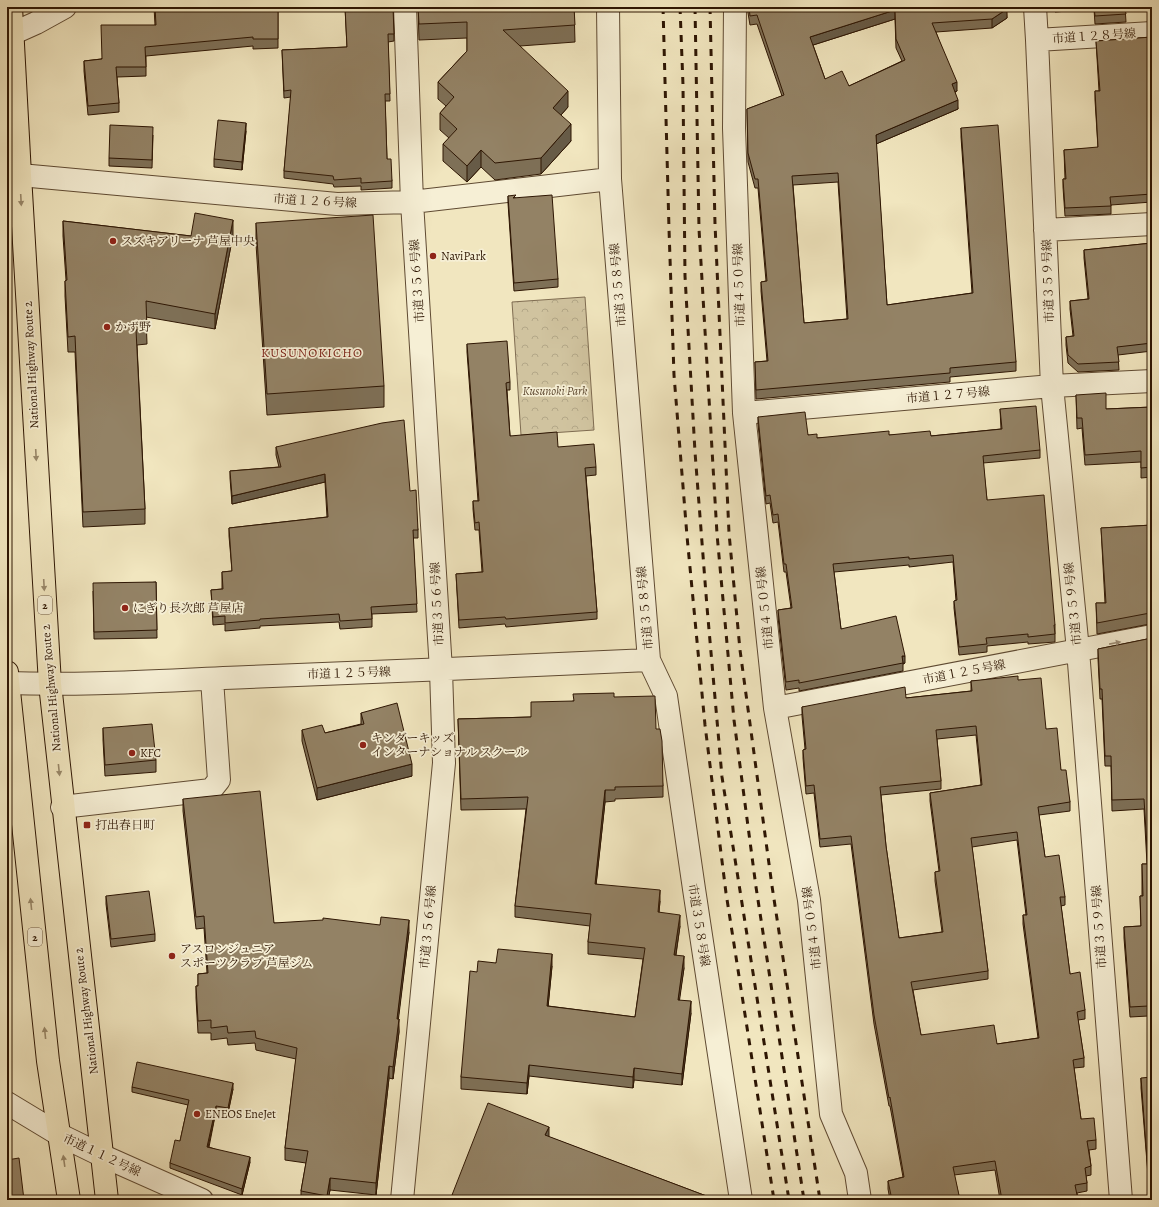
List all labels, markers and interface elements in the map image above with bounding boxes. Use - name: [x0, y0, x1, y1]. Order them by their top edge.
- street label: 市道１２８号線: [1052, 25, 1136, 47]
- street label: 市道１２６号線: [273, 191, 357, 211]
- one-way arrow: [18, 194, 25, 206]
- place label: スズキアリーナ 芦屋中央: [121, 233, 255, 249]
- marker: スズキアリーナ 芦屋中央: [108, 236, 118, 246]
- street label: 市道３５６号線: [406, 239, 428, 323]
- street label: 市道３５９号線: [1039, 239, 1057, 323]
- street label: 市道３５８号線: [606, 242, 630, 328]
- street label: 市道４５０号線: [730, 243, 748, 327]
- place label: NaviPark: [441, 248, 486, 264]
- marker: NaviPark: [428, 251, 438, 261]
- street label: National Highway Route 2: [20, 301, 42, 429]
- place label: かず野: [115, 319, 151, 335]
- marker: かず野: [102, 322, 112, 332]
- district label: KUSUNOKICHO: [261, 344, 363, 361]
- park label: Kusunoki Park: [523, 383, 588, 399]
- street label: 市道１２７号線: [905, 383, 991, 407]
- one-way arrow: [33, 449, 40, 461]
- street label: 市道３５９号線: [1061, 561, 1085, 647]
- street label: 市道３５６号線: [427, 562, 447, 646]
- street label: 市道３５８号線: [633, 565, 657, 651]
- street label: 市道４５０号線: [753, 565, 777, 651]
- one-way arrow: [40, 579, 47, 591]
- road number: 2: [38, 596, 52, 614]
- place label: にぎり長次郎 芦屋店: [133, 600, 243, 616]
- marker: にぎり長次郎 芦屋店: [120, 603, 130, 613]
- street label: National Highway Route 2: [37, 624, 65, 752]
- one-way arrow: [1109, 640, 1121, 646]
- street label: 市道１２５号線: [921, 656, 1007, 688]
- street label: 市道１２５号線: [307, 664, 391, 682]
- place label: キンダーキッズ インターナショナル スクール: [371, 730, 528, 760]
- marker: キンダーキッズ インターナショナル スクール: [358, 740, 368, 750]
- place label: KFC: [140, 745, 161, 761]
- marker: KFC: [127, 748, 137, 758]
- one-way arrow: [55, 764, 62, 776]
- place label: 打出春日町: [95, 817, 155, 833]
- marker: 打出春日町: [82, 820, 92, 830]
- street label: 市道３５８号線: [685, 882, 713, 968]
- street label: 市道３５６号線: [416, 884, 440, 970]
- street label: 市道４５０号線: [799, 885, 825, 971]
- street label: 市道３５９号線: [1088, 885, 1110, 969]
- one-way arrow: [28, 897, 34, 910]
- road number: 2: [28, 928, 42, 946]
- place label: アスロンジュニア スポーツクラブ 芦屋ジム: [180, 941, 313, 971]
- street label: National Highway Route 2: [70, 946, 102, 1075]
- marker: アスロンジュニア スポーツクラブ 芦屋ジム: [167, 951, 177, 961]
- one-way arrow: [42, 1027, 48, 1039]
- place label: ENEOS EneJet: [205, 1106, 276, 1122]
- marker: ENEOS EneJet: [192, 1109, 202, 1119]
- street label: 市道１１２号線: [61, 1130, 143, 1180]
- one-way arrow: [61, 1155, 67, 1167]

